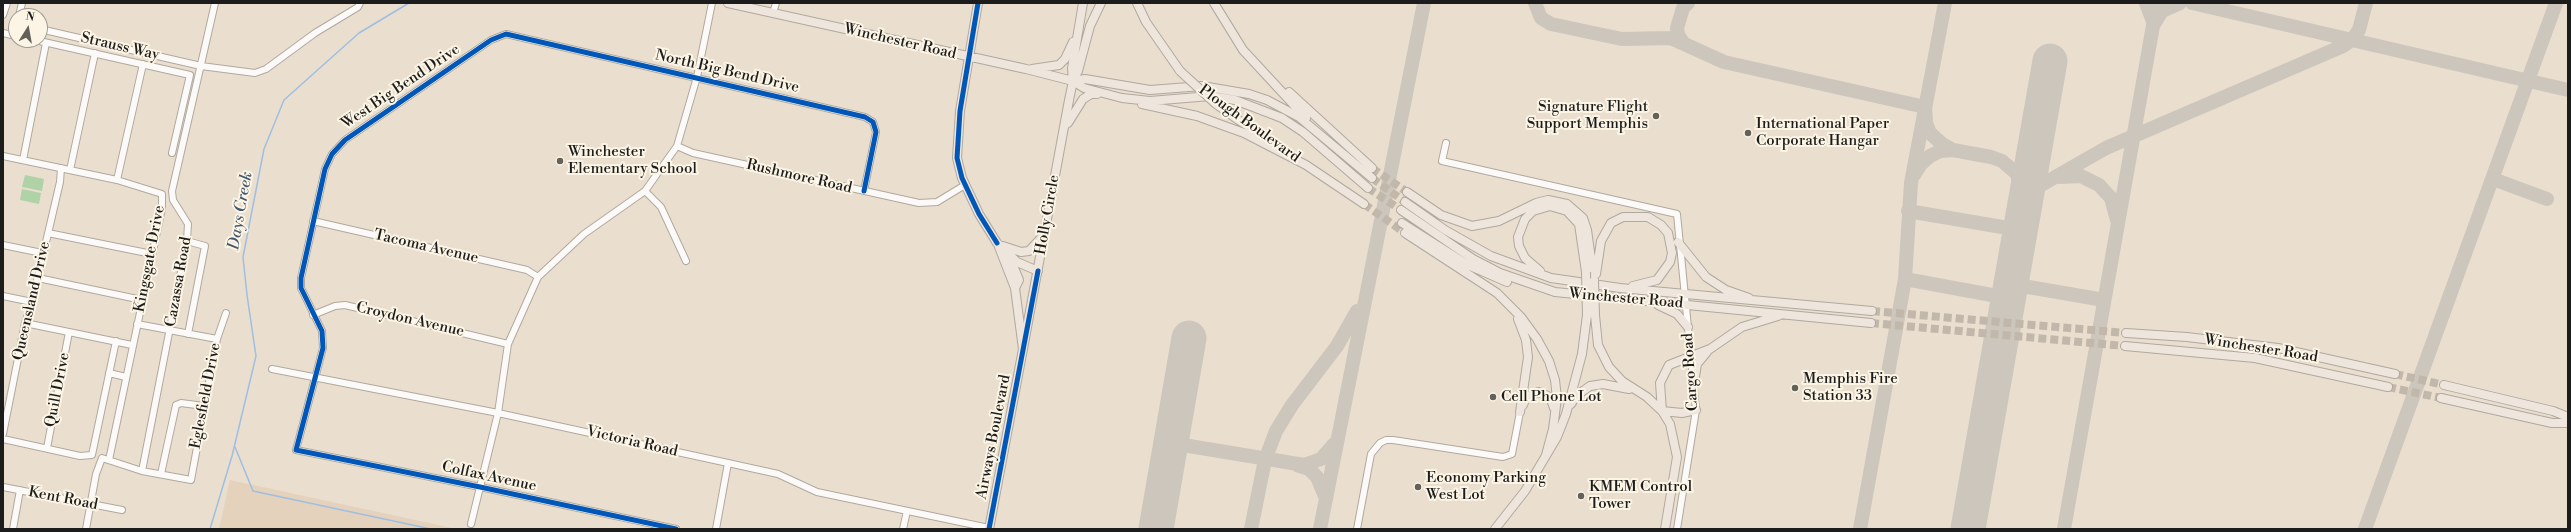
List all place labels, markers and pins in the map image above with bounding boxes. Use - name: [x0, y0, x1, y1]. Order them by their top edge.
- place label: Signature Flight Support Memphis: [1527, 98, 1648, 133]
- marker: Signature Flight Support Memphis: [1651, 111, 1661, 121]
- place label: International Paper Corporate Hangar: [1756, 115, 1889, 150]
- marker: International Paper Corporate Hangar: [1743, 128, 1753, 138]
- place label: Winchester Elementary School: [568, 143, 697, 178]
- marker: Winchester Elementary School: [555, 156, 565, 166]
- place label: Memphis Fire Station 33: [1803, 370, 1898, 405]
- marker: Memphis Fire Station 33: [1790, 383, 1800, 393]
- place label: Cell Phone Lot: [1501, 388, 1602, 406]
- marker: Cell Phone Lot: [1488, 392, 1498, 402]
- place label: Economy Parking West Lot: [1426, 469, 1546, 504]
- place label: KMEM Control Tower: [1589, 478, 1692, 513]
- marker: Economy Parking West Lot: [1413, 482, 1423, 492]
- marker: KMEM Control Tower: [1576, 491, 1586, 501]

